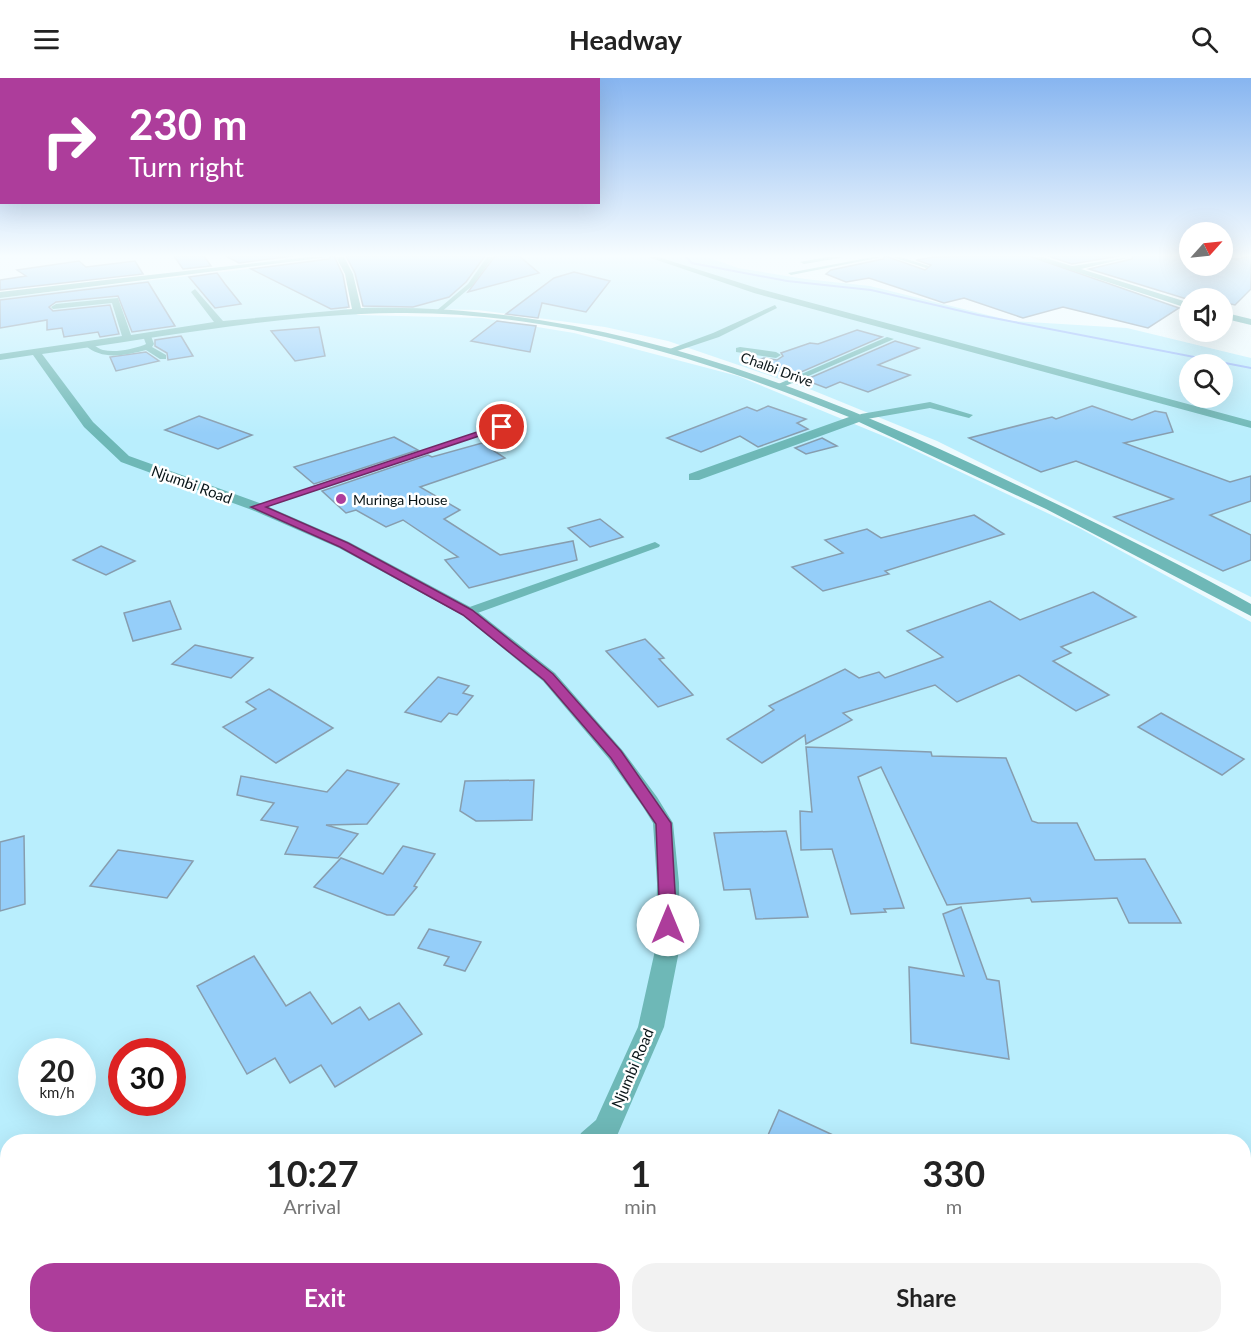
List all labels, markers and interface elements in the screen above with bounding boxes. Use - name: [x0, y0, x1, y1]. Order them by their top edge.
- icon: menu: [30, 23, 63, 56]
- text: Headway: [569, 23, 682, 56]
- icon: search: [1188, 23, 1221, 56]
- text: 230 m: [129, 99, 247, 149]
- icon: right: [30, 102, 108, 180]
- text: Turn right: [129, 150, 244, 183]
- north arrow: [1179, 222, 1233, 276]
- map controls: [1179, 222, 1233, 408]
- button: sound: [1179, 288, 1233, 342]
- street label: Chalbi Drive: [739, 348, 815, 390]
- button: search: [1179, 354, 1233, 408]
- pin: [476, 401, 527, 452]
- icon: arrive: [485, 410, 518, 443]
- street label: Njumbi Road: [149, 461, 235, 507]
- place label: Muringa House: [353, 491, 447, 508]
- marker: Muringa House: [334, 492, 348, 506]
- position arrow: [636, 893, 700, 957]
- street label: Njumbi Road: [607, 1025, 657, 1111]
- speed limit sign: 30: [108, 1038, 186, 1116]
- text: 20: [40, 1052, 74, 1088]
- text: km/h: [39, 1083, 75, 1101]
- text: 10:27: [266, 1151, 359, 1195]
- text: 1: [630, 1151, 651, 1195]
- text: 330: [923, 1151, 985, 1195]
- text: Arrival: [283, 1194, 341, 1218]
- text: min: [624, 1194, 657, 1218]
- text: m: [946, 1194, 962, 1218]
- button: Exit: [30, 1263, 620, 1332]
- button: Share: [632, 1263, 1221, 1332]

